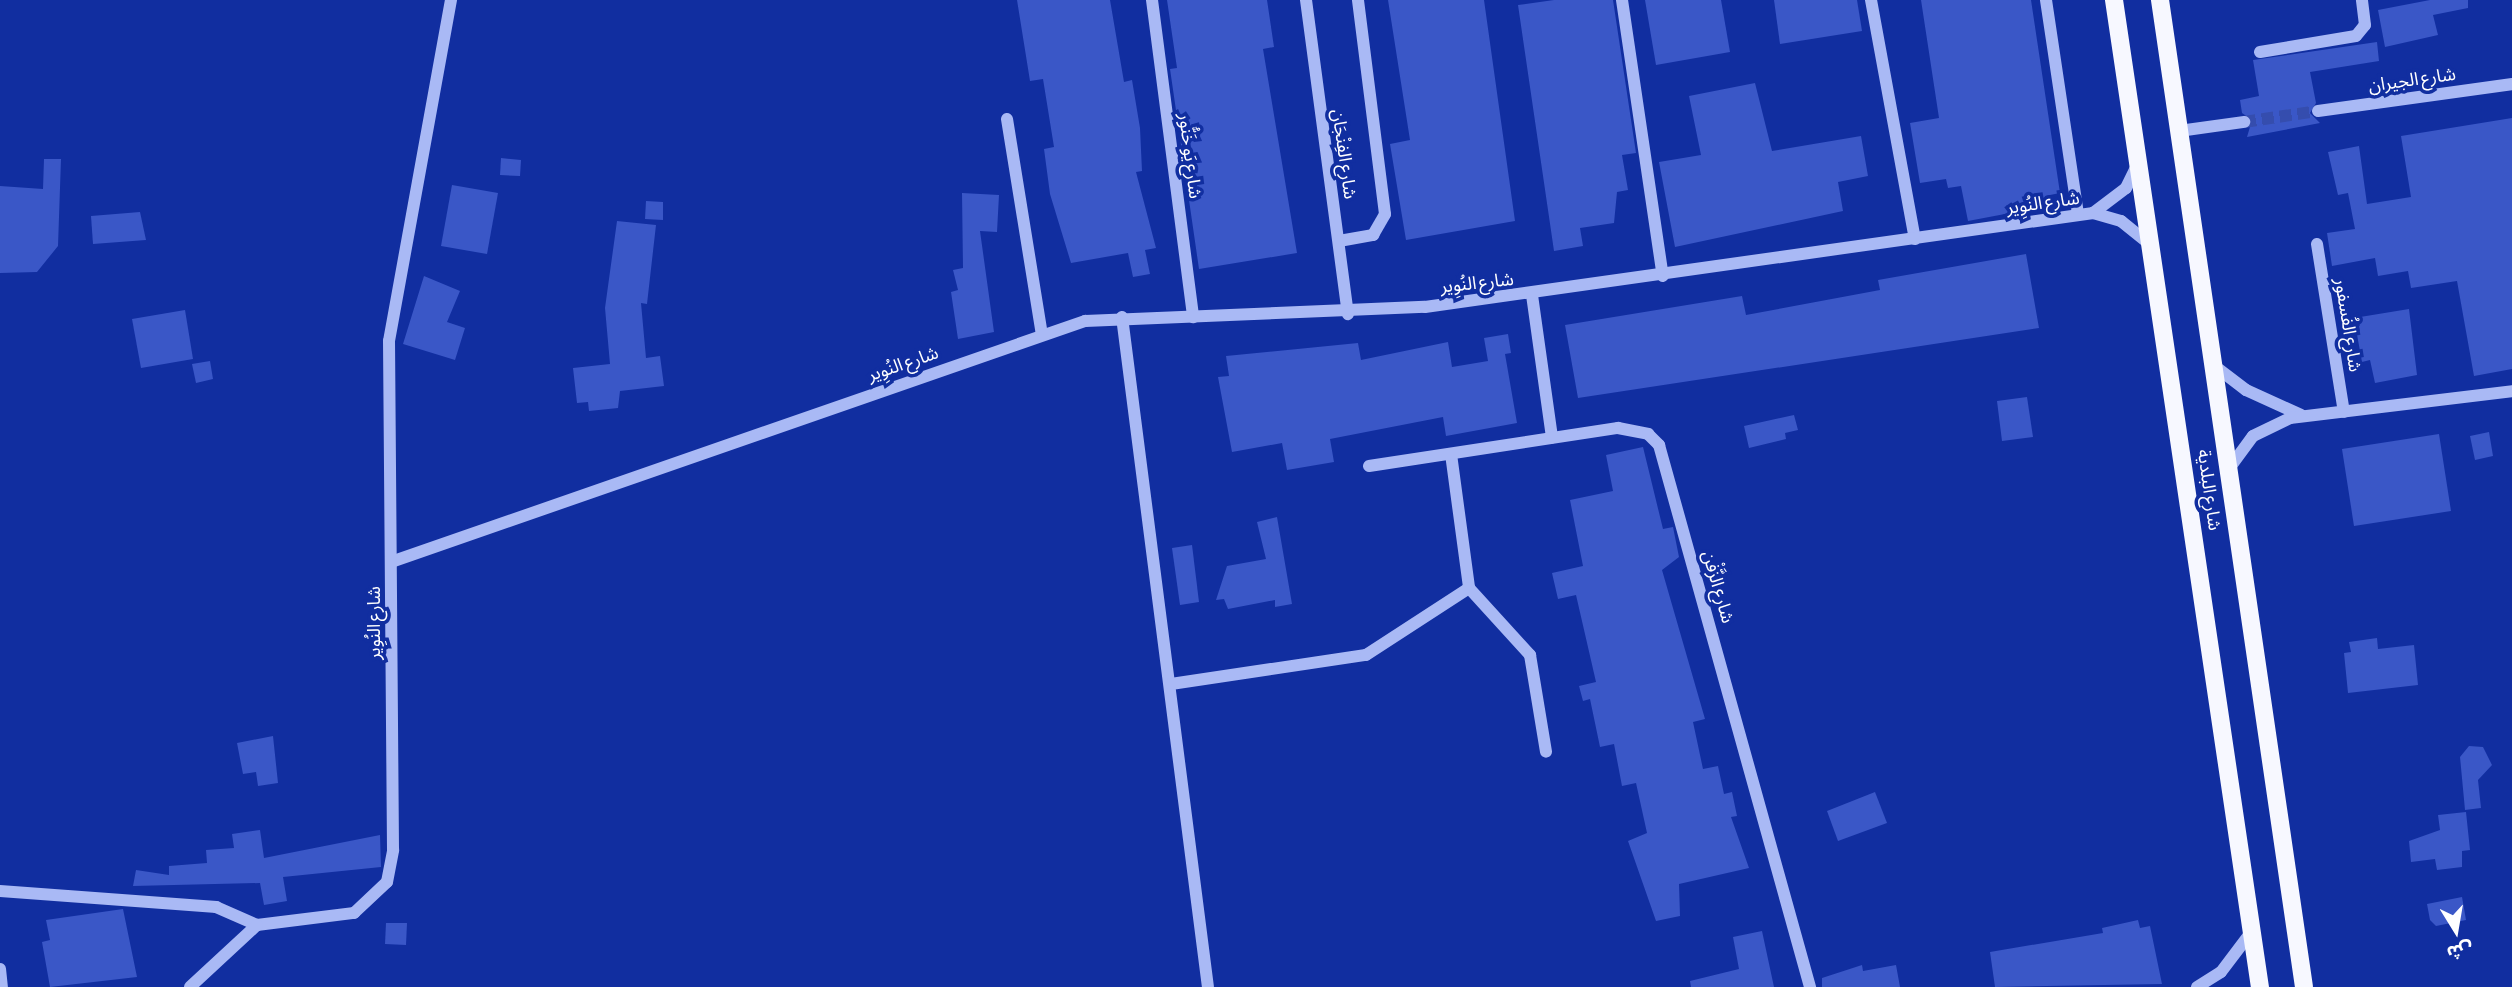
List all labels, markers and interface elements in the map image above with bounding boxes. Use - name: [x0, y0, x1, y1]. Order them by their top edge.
- street label: شارع الجيران: [2367, 63, 2457, 97]
- street label: شارع الفِنْجَان: [1327, 108, 1361, 200]
- street label: شارع يَو خَنُّور: [1174, 112, 1206, 200]
- street label: شارع النُوِير: [2005, 187, 2081, 219]
- street label: شارع النُوِير: [1439, 268, 1515, 298]
- street label: شارع الفُسفور: [2330, 277, 2366, 373]
- street label: شارع النُوِير: [865, 342, 941, 386]
- street label: شارع البلدية: [2193, 448, 2225, 532]
- street label: شارع الزَّفْن: [1697, 548, 1739, 626]
- street label: شارع النُوِير: [363, 586, 385, 660]
- north arrow: [2421, 896, 2491, 966]
- text: ش: [2445, 938, 2475, 965]

